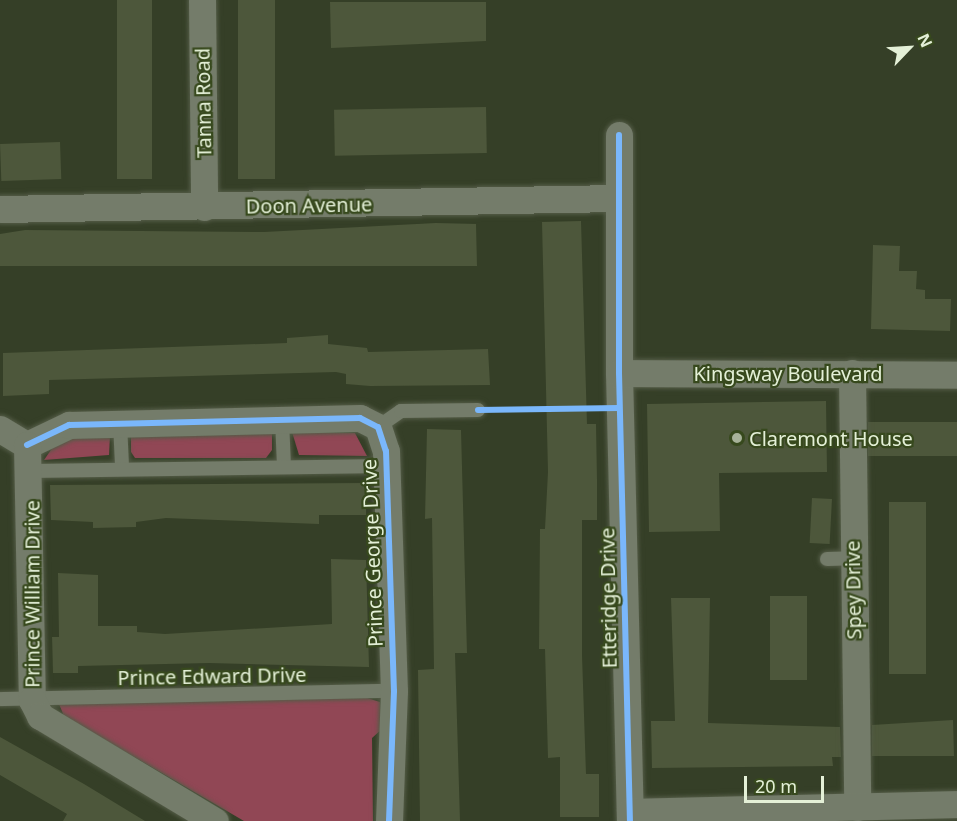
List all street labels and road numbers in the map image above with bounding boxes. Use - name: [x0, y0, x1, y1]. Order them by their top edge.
- street label: Tanna Road: [190, 48, 216, 158]
- street label: Doon Avenue: [246, 192, 372, 218]
- street label: Kingsway Boulevard: [693, 361, 883, 385]
- street label: Prince George Drive: [357, 459, 387, 647]
- street label: Prince William Drive: [20, 500, 44, 688]
- street label: Etteridge Drive: [595, 527, 621, 669]
- street label: Spey Drive: [840, 540, 866, 640]
- street label: Prince Edward Drive: [117, 662, 307, 690]

